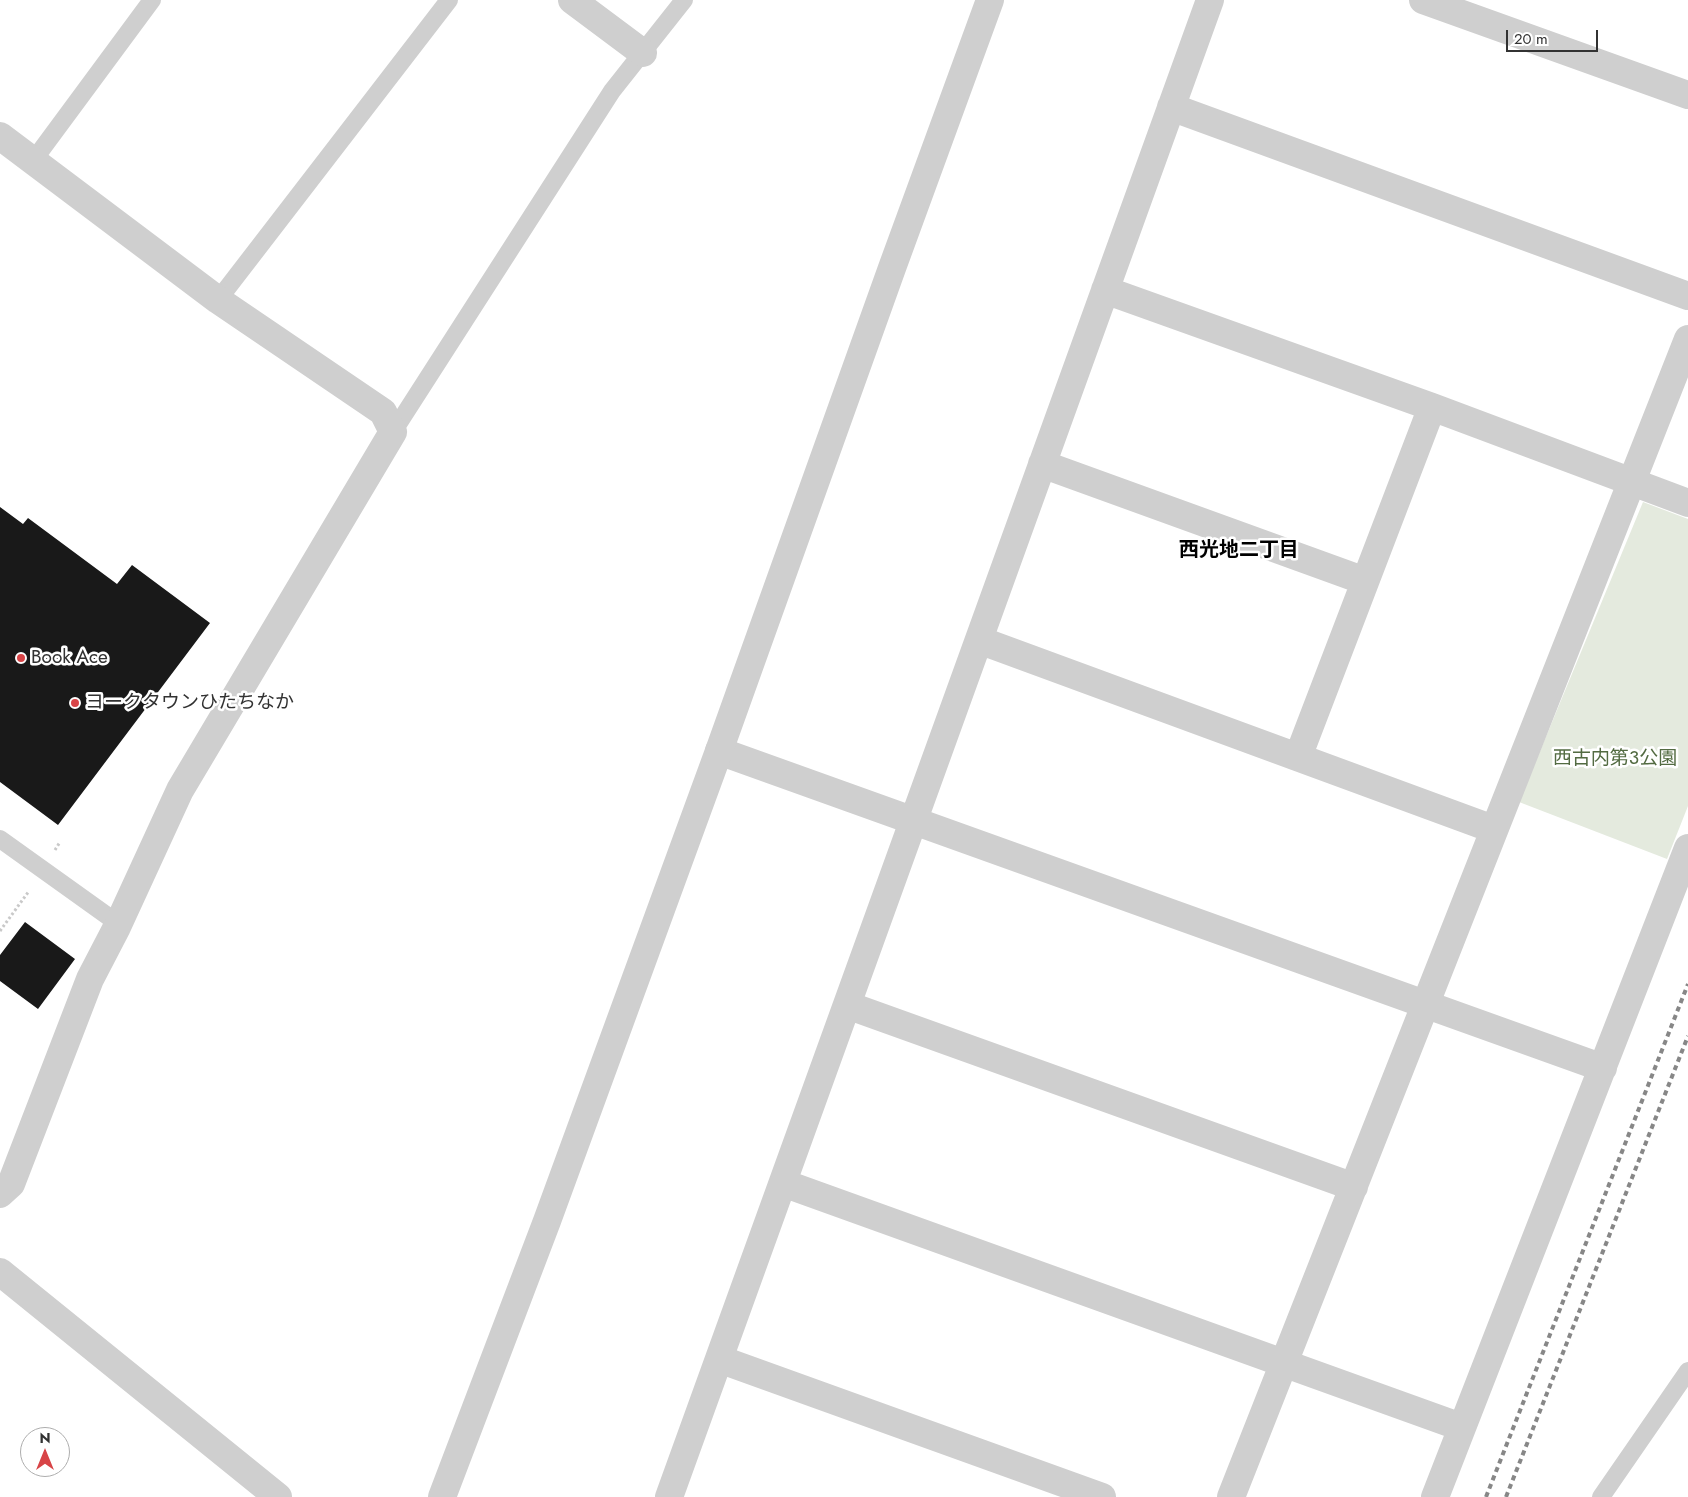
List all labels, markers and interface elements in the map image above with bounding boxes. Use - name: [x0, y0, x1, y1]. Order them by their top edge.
- scale bar: [1508, 20, 1600, 52]
- text: 20 m: [1514, 28, 1548, 50]
- district label: 西光地二丁目: [1179, 539, 1299, 563]
- place label: Book Ace: [31, 647, 108, 669]
- marker: Book Ace: [15, 652, 27, 664]
- place label: ヨークタウンひたちなか: [85, 692, 294, 714]
- marker: ヨークタウンひたちなか: [69, 697, 81, 709]
- park label: 西古内第3公園: [1553, 748, 1677, 770]
- north arrow: [20, 1427, 70, 1477]
- text: N: [39, 1428, 51, 1448]

